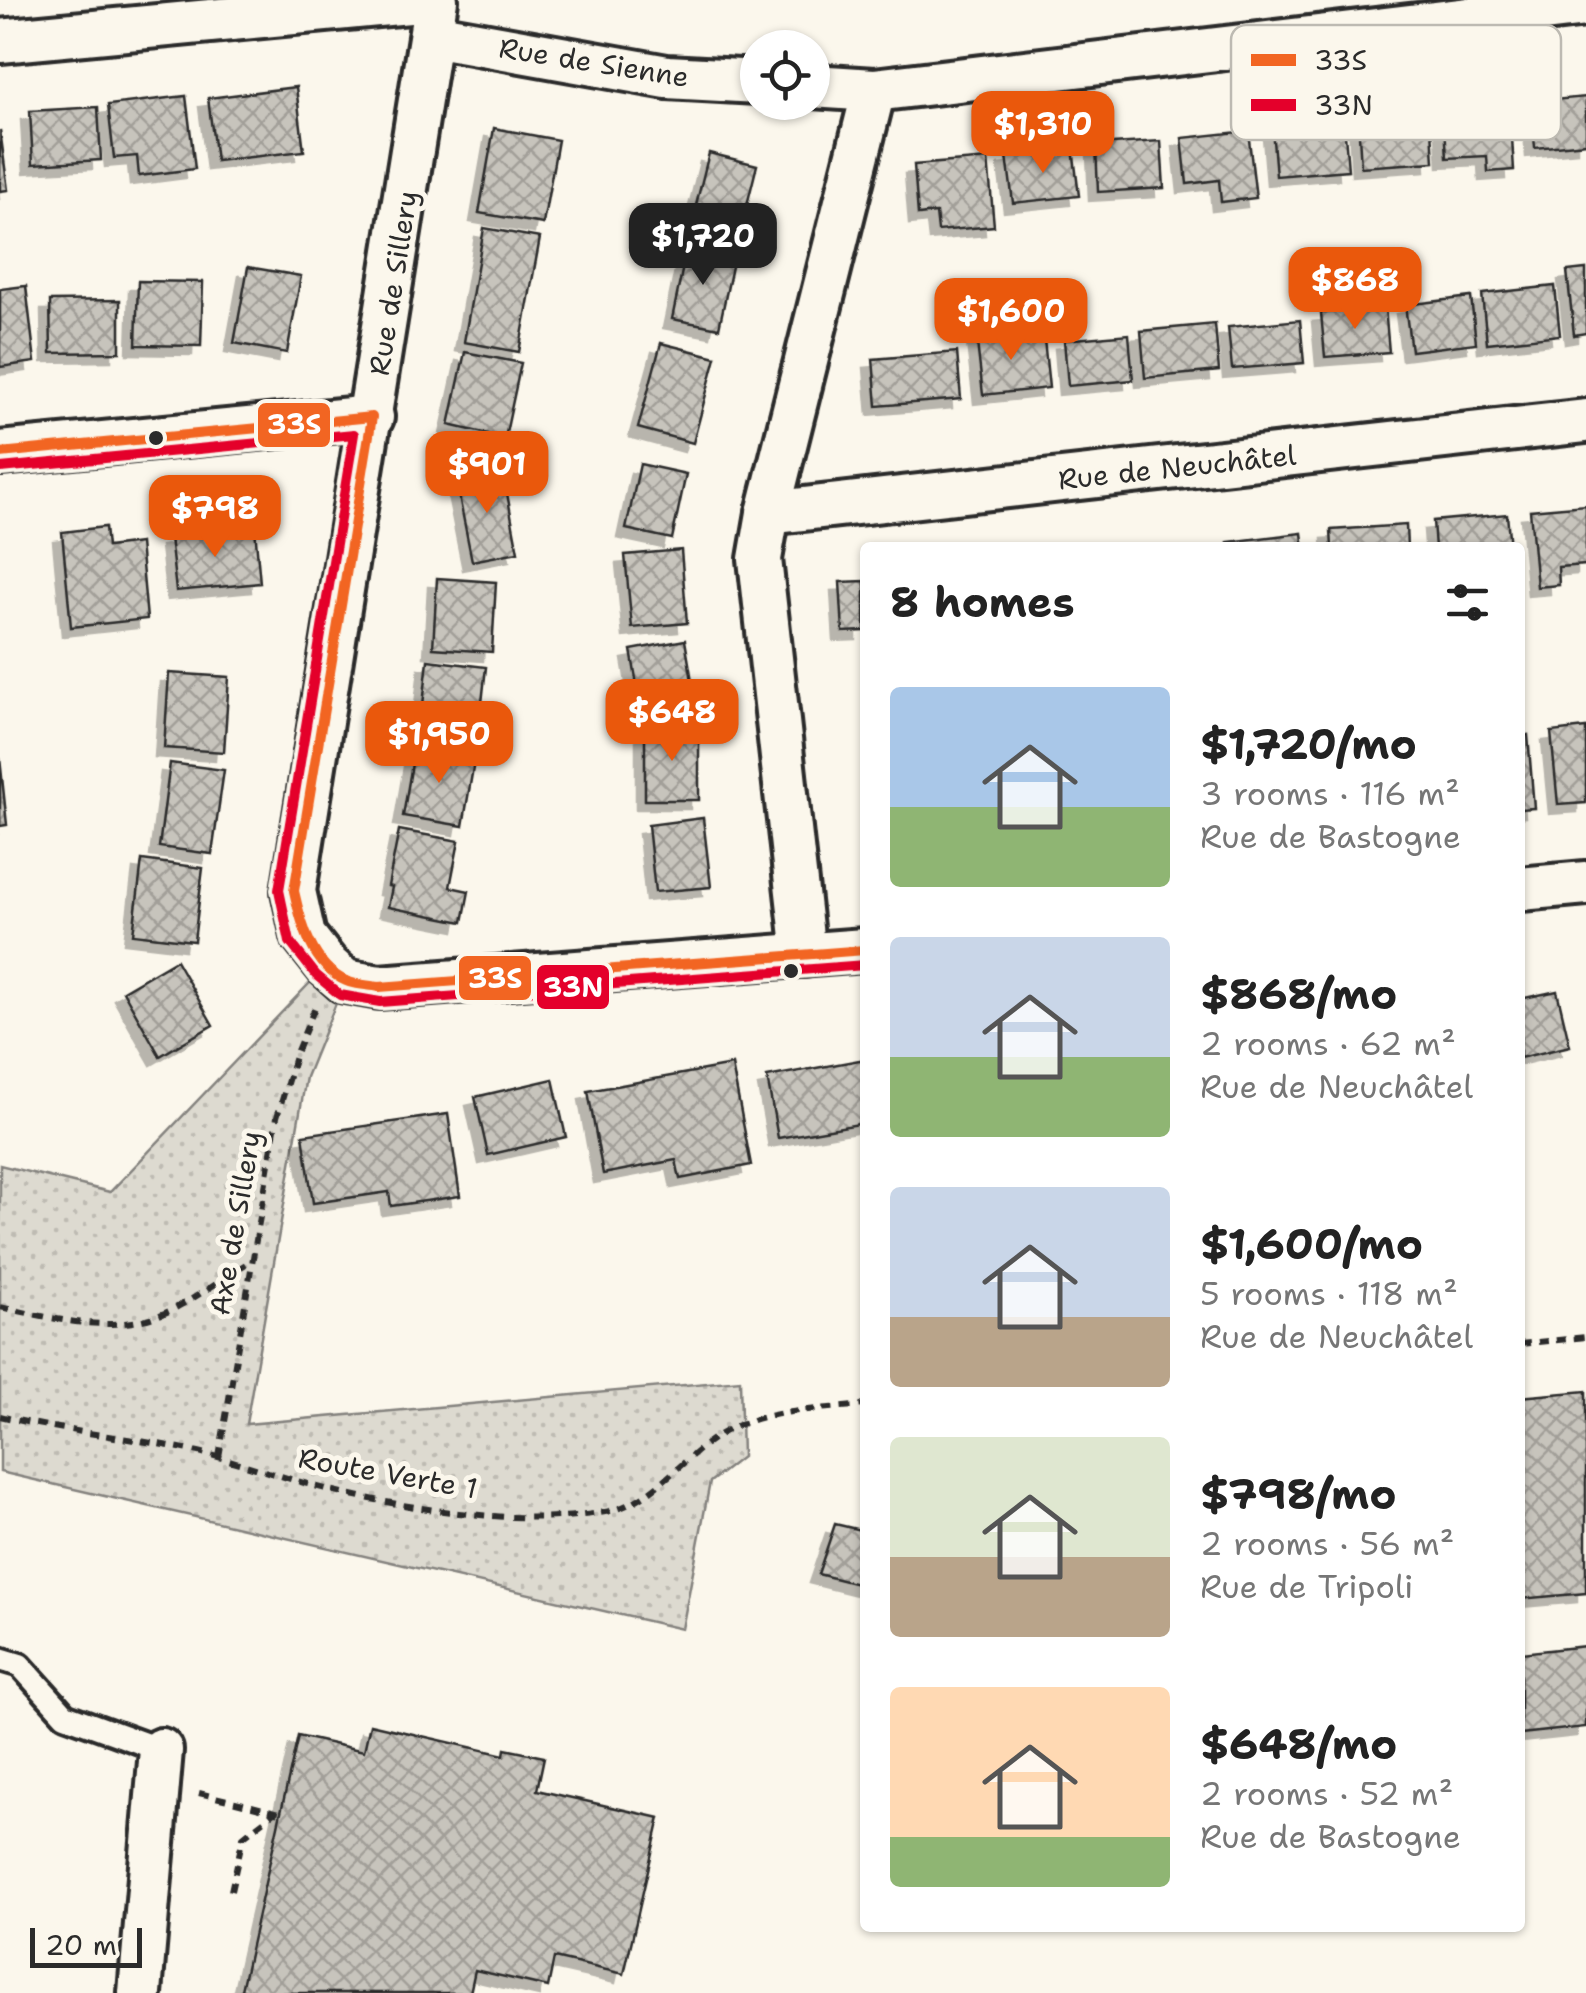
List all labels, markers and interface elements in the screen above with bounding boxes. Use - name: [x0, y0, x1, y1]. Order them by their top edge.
- legend: [1231, 25, 1561, 140]
- street label: Rue de Sienne: [496, 28, 692, 96]
- map controls: [740, 30, 830, 120]
- button: locate: [740, 30, 830, 120]
- text: 33S: [1314, 41, 1367, 79]
- text: 33N: [1314, 86, 1373, 124]
- pin: $1,310: [962, 91, 1124, 176]
- text: $1,310: [993, 102, 1093, 145]
- street label: Rue de Sillery: [360, 188, 426, 378]
- pin: $1,720: [622, 203, 784, 288]
- text: $1,720: [651, 214, 755, 257]
- pin: $868: [1296, 247, 1414, 332]
- text: $868: [1311, 258, 1399, 301]
- pin: $1,600: [930, 278, 1092, 363]
- text: $1,600: [956, 289, 1066, 332]
- line badge: 33S: [256, 401, 332, 449]
- text: 33S: [267, 405, 321, 443]
- unlabelled marker: [146, 428, 166, 448]
- pin: $901: [428, 431, 546, 516]
- street label: Rue de Neuchâtel: [1056, 436, 1298, 498]
- text: $901: [447, 442, 527, 485]
- pin: $798: [156, 475, 274, 560]
- text: $798: [171, 486, 259, 529]
- text: 8 homes: [890, 574, 1075, 630]
- icon: filters: [1440, 575, 1495, 630]
- pin: $648: [613, 679, 731, 764]
- text: $648: [628, 690, 716, 733]
- pin: $1,950: [358, 701, 520, 786]
- text: $1,950: [387, 712, 491, 755]
- text: $1,720/mo: [1200, 716, 1417, 772]
- icon: home: [970, 727, 1090, 847]
- text: 3 rooms · 116 m²: [1200, 772, 1460, 815]
- text: Rue de Bastogne: [1200, 815, 1461, 858]
- line badge: 33S: [457, 954, 533, 1002]
- text: 33S: [468, 959, 522, 997]
- unlabelled marker: [781, 961, 801, 981]
- line badge: 33N: [535, 963, 611, 1011]
- text: $868/mo: [1200, 966, 1397, 1022]
- text: 33N: [543, 968, 603, 1006]
- icon: home: [970, 977, 1090, 1097]
- text: 2 rooms · 62 m²: [1200, 1022, 1456, 1065]
- text: Rue de Neuchâtel: [1200, 1065, 1473, 1108]
- street label: Axe de Sillery: [200, 1128, 270, 1318]
- text: $1,600/mo: [1200, 1216, 1423, 1272]
- icon: home: [970, 1227, 1090, 1347]
- text: 5 rooms · 118 m²: [1200, 1272, 1458, 1315]
- text: Rue de Neuchâtel: [1200, 1315, 1473, 1358]
- street label: Route Verte 1: [295, 1439, 481, 1507]
- text: $798/mo: [1200, 1466, 1396, 1522]
- icon: home: [970, 1477, 1090, 1597]
- text: 2 rooms · 56 m²: [1200, 1522, 1454, 1565]
- text: Rue de Tripoli: [1200, 1565, 1413, 1608]
- text: $648/mo: [1200, 1716, 1397, 1772]
- icon: home: [970, 1727, 1090, 1847]
- text: 2 rooms · 52 m²: [1200, 1772, 1453, 1815]
- text: Rue de Bastogne: [1200, 1815, 1461, 1858]
- scale bar: [30, 1923, 142, 1968]
- text: 20 m: [45, 1926, 117, 1964]

